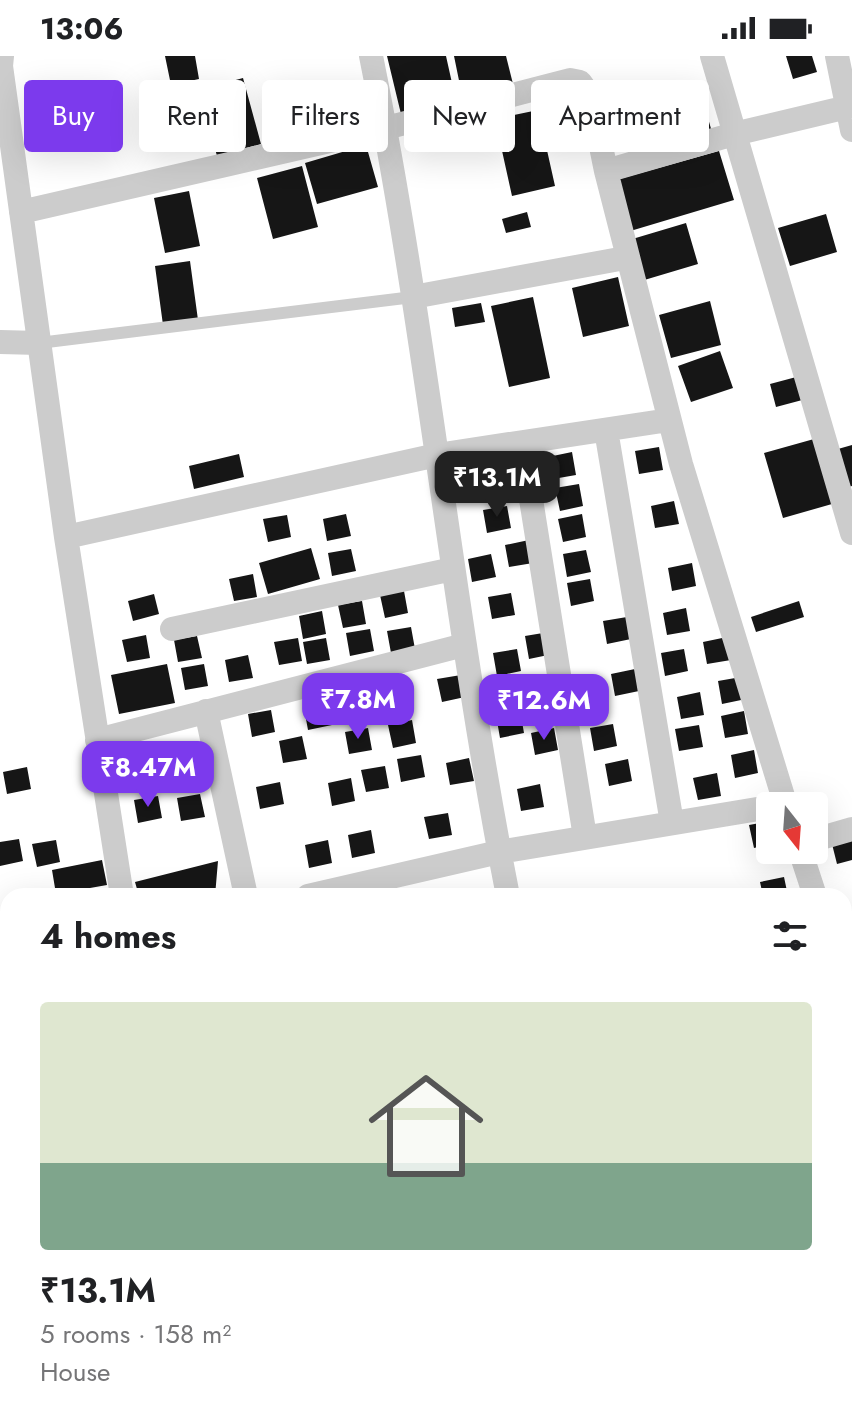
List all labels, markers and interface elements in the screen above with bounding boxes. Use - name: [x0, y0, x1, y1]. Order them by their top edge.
- text: 13:06: [40, 7, 124, 50]
- chip: Buy: [24, 80, 123, 152]
- chip: Rent: [139, 80, 246, 152]
- chip: Filters: [262, 80, 388, 152]
- chip: New: [404, 80, 515, 152]
- chip: Apartment: [531, 80, 709, 152]
- pin: ₹13.1M: [432, 451, 562, 519]
- text: ₹13.1M: [453, 458, 541, 496]
- pin: ₹7.8M: [302, 673, 414, 741]
- pin: ₹12.6M: [479, 674, 609, 742]
- text: ₹7.8M: [320, 680, 396, 718]
- text: ₹12.6M: [497, 681, 591, 719]
- pin: ₹8.47M: [83, 741, 213, 809]
- text: ₹8.47M: [100, 748, 196, 786]
- north arrow: [756, 792, 828, 864]
- map controls: [756, 792, 828, 864]
- text: 4 homes: [40, 912, 176, 961]
- icon: filters: [768, 914, 812, 958]
- icon: home: [354, 1054, 498, 1198]
- text: ₹13.1M: [40, 1266, 156, 1315]
- text: 5 rooms · 158 m²: [40, 1315, 231, 1353]
- text: House: [40, 1353, 110, 1391]

